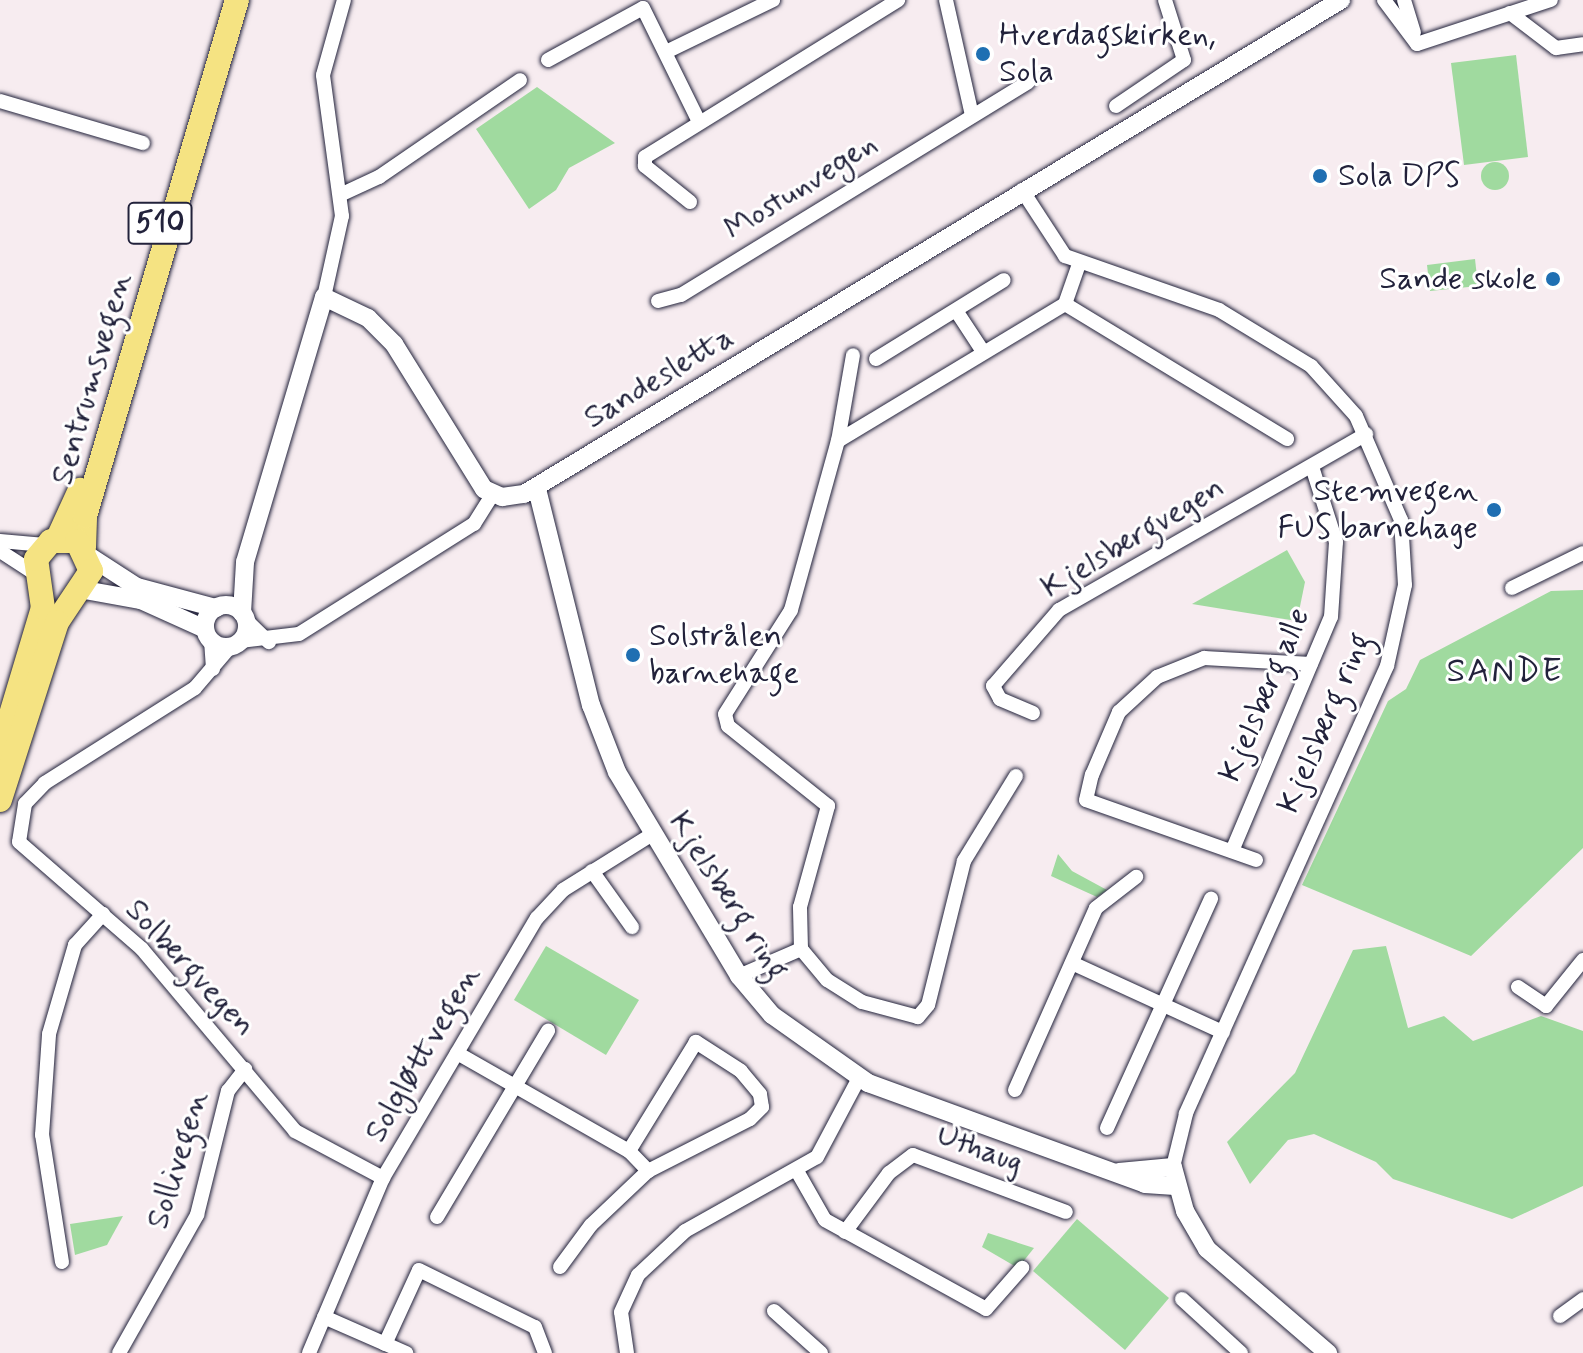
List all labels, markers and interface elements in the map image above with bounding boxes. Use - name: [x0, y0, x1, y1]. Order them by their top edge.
- place label: Hverdagskirken, Sola: [999, 17, 1216, 92]
- marker: Hverdagskirken, Sola: [974, 45, 992, 63]
- street label: Mostunvegen: [718, 125, 884, 249]
- place label: Sola DPS: [1338, 157, 1460, 195]
- marker: Sola DPS: [1309, 165, 1331, 187]
- road number: 510: [126, 197, 194, 249]
- place label: Sande skole: [1378, 260, 1537, 298]
- street label: Sentrumsvegen: [43, 269, 141, 489]
- marker: Sande skole: [1544, 270, 1562, 288]
- street label: Sandesletta: [577, 318, 741, 438]
- street label: Kjelsbergvegen: [1035, 468, 1231, 608]
- place label: Stemvegen FUS barnehage: [1265, 473, 1478, 548]
- marker: Stemvegen FUS barnehage: [1485, 501, 1503, 519]
- street label: Kjelsberg alle: [1211, 601, 1319, 789]
- place label: Solstrålen barnehage: [649, 618, 799, 693]
- street label: Kjelsberg ring: [1270, 627, 1380, 819]
- marker: Solstrålen barnehage: [624, 646, 642, 664]
- district label: SANDE: [1443, 652, 1567, 692]
- street label: Kjelsberg ring: [659, 805, 797, 987]
- street label: Solbergvegen: [117, 891, 263, 1045]
- street label: Solgløttvegen: [357, 959, 489, 1149]
- street label: Sollivegen: [139, 1086, 217, 1234]
- street label: Uthaug: [932, 1116, 1028, 1182]

